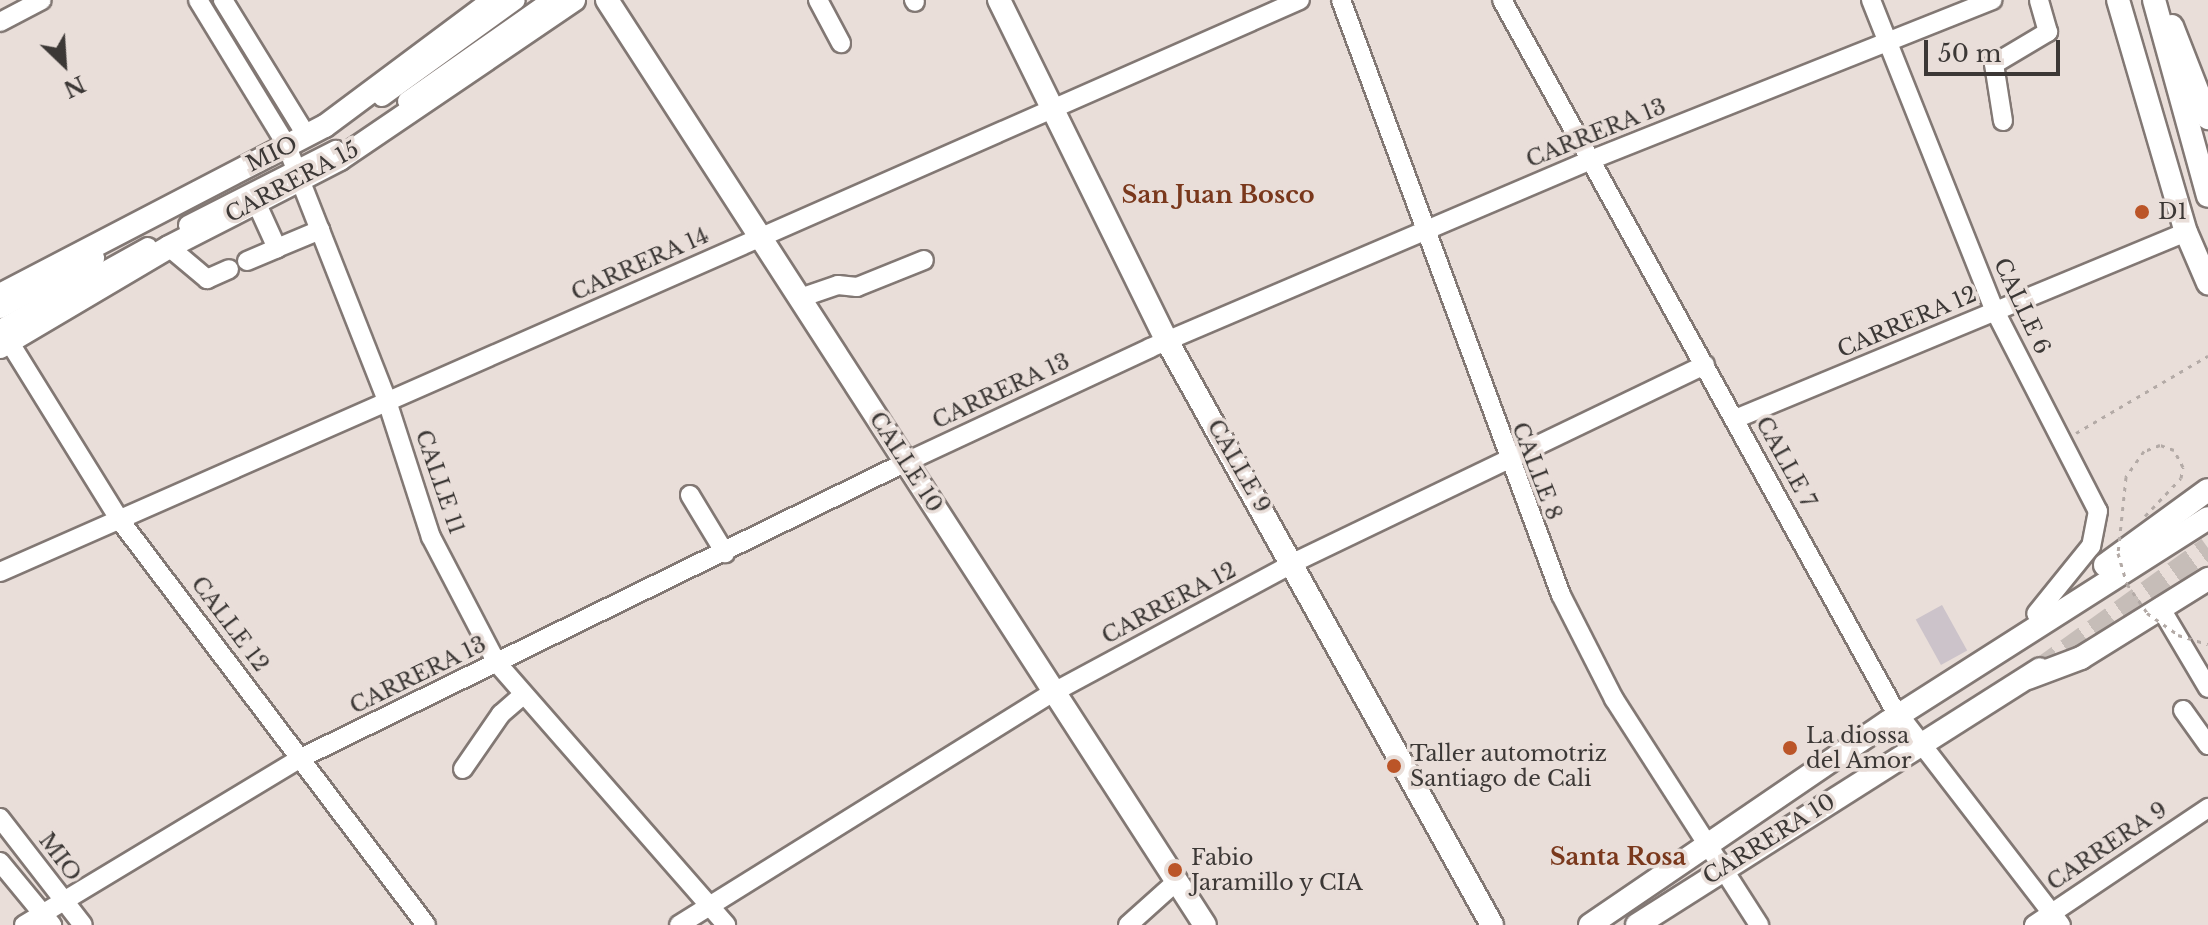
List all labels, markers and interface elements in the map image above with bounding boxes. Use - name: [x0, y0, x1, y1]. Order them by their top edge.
- north arrow: [24, 24, 104, 104]
- scale bar: [1928, 24, 2064, 74]
- text: 50 m: [1938, 39, 2001, 68]
- text: N: [59, 70, 89, 103]
- street label: CARRERA 13: [1522, 93, 1670, 173]
- street label: MIO: [242, 130, 302, 178]
- street label: CARRERA 15: [220, 136, 364, 228]
- district label: San Juan Bosco: [1121, 181, 1315, 209]
- place label: D1: [2158, 199, 2187, 225]
- marker: D1: [2133, 203, 2151, 221]
- street label: CARRERA 14: [567, 222, 713, 306]
- street label: CALLE 6: [1988, 254, 2056, 358]
- street label: CARRERA 12: [1833, 281, 1981, 363]
- street label: CARRERA 13: [928, 347, 1074, 435]
- street label: CALLE 10: [864, 407, 948, 517]
- street label: CALLE 7: [1750, 412, 1822, 512]
- street label: CALLE 9: [1202, 415, 1276, 517]
- street label: CALLE 8: [1506, 419, 1568, 523]
- street label: CALLE 11: [410, 426, 470, 538]
- street label: CARRERA 12: [1097, 556, 1241, 650]
- street label: CALLE 12: [186, 571, 274, 677]
- street label: CARRERA 13: [345, 630, 491, 720]
- place label: La diossa del Amor: [1806, 722, 1912, 774]
- marker: La diossa del Amor: [1781, 739, 1799, 757]
- place label: Taller automotriz Santiago de Cali: [1410, 740, 1607, 792]
- marker: Taller automotriz Santiago de Cali: [1385, 757, 1403, 775]
- street label: CARRERA 10: [1698, 788, 1840, 890]
- street label: CARRERA 9: [2042, 796, 2172, 896]
- street label: MIO: [33, 828, 87, 886]
- district label: Santa Rosa: [1550, 843, 1686, 871]
- place label: Fabio Jaramillo y CIA: [1191, 844, 1364, 896]
- marker: Fabio Jaramillo y CIA: [1166, 861, 1184, 879]

